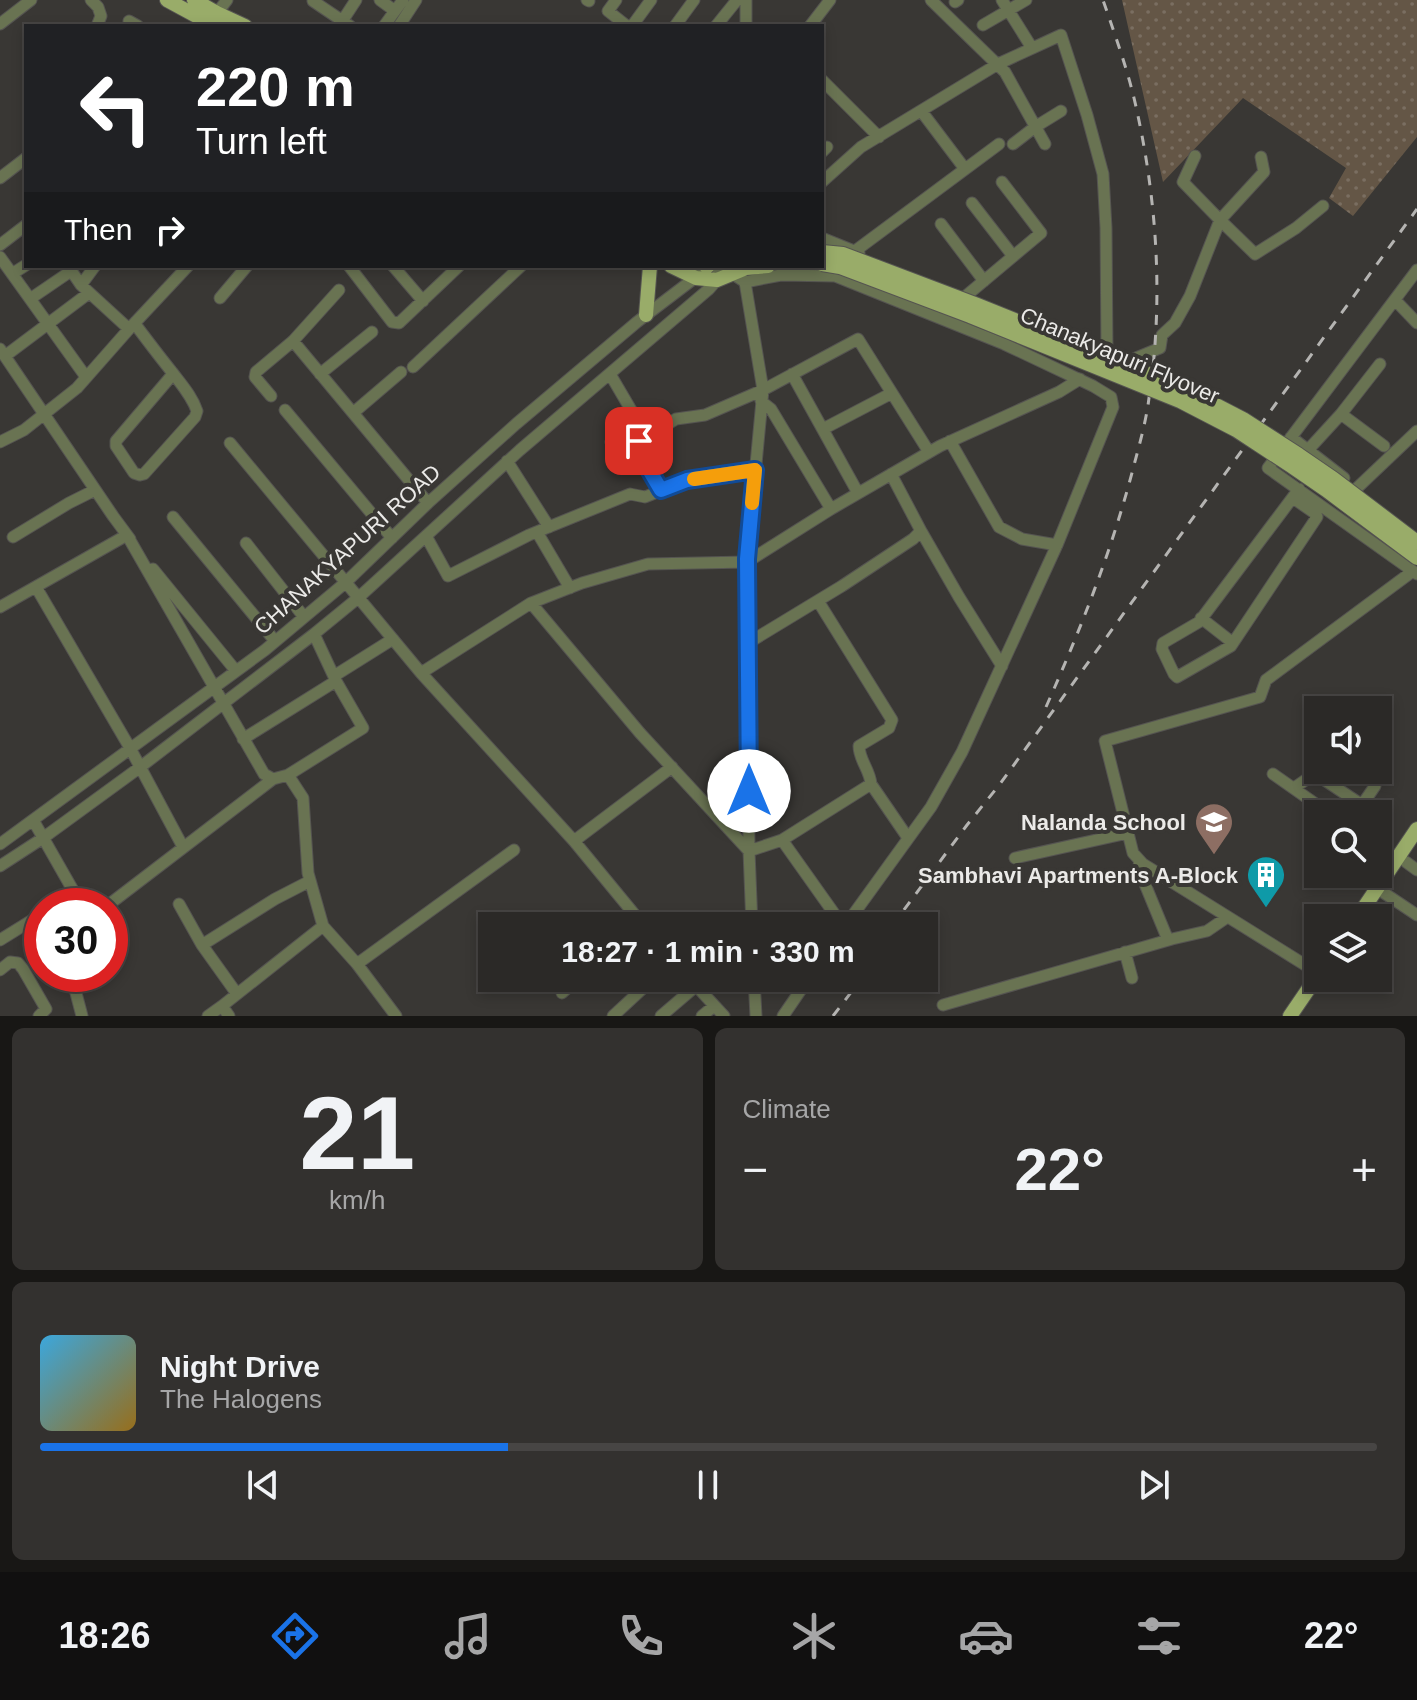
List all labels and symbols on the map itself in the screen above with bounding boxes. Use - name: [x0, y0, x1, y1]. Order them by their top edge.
- street label: Chanakyapuri Flyover: [1016, 302, 1223, 409]
- pin: [605, 407, 673, 475]
- street label: CHANAKYAPURI ROAD: [249, 459, 445, 640]
- position arrow: [707, 749, 791, 833]
- school or university icon: Nalanda School: [1193, 801, 1235, 856]
- place label: Nalanda School: [1021, 810, 1186, 835]
- building icon: Sambhavi Apartments A-Block: [1245, 854, 1287, 909]
- place label: Sambhavi Apartments A-Block: [918, 863, 1239, 888]
- speed limit sign: 30: [24, 888, 128, 992]

